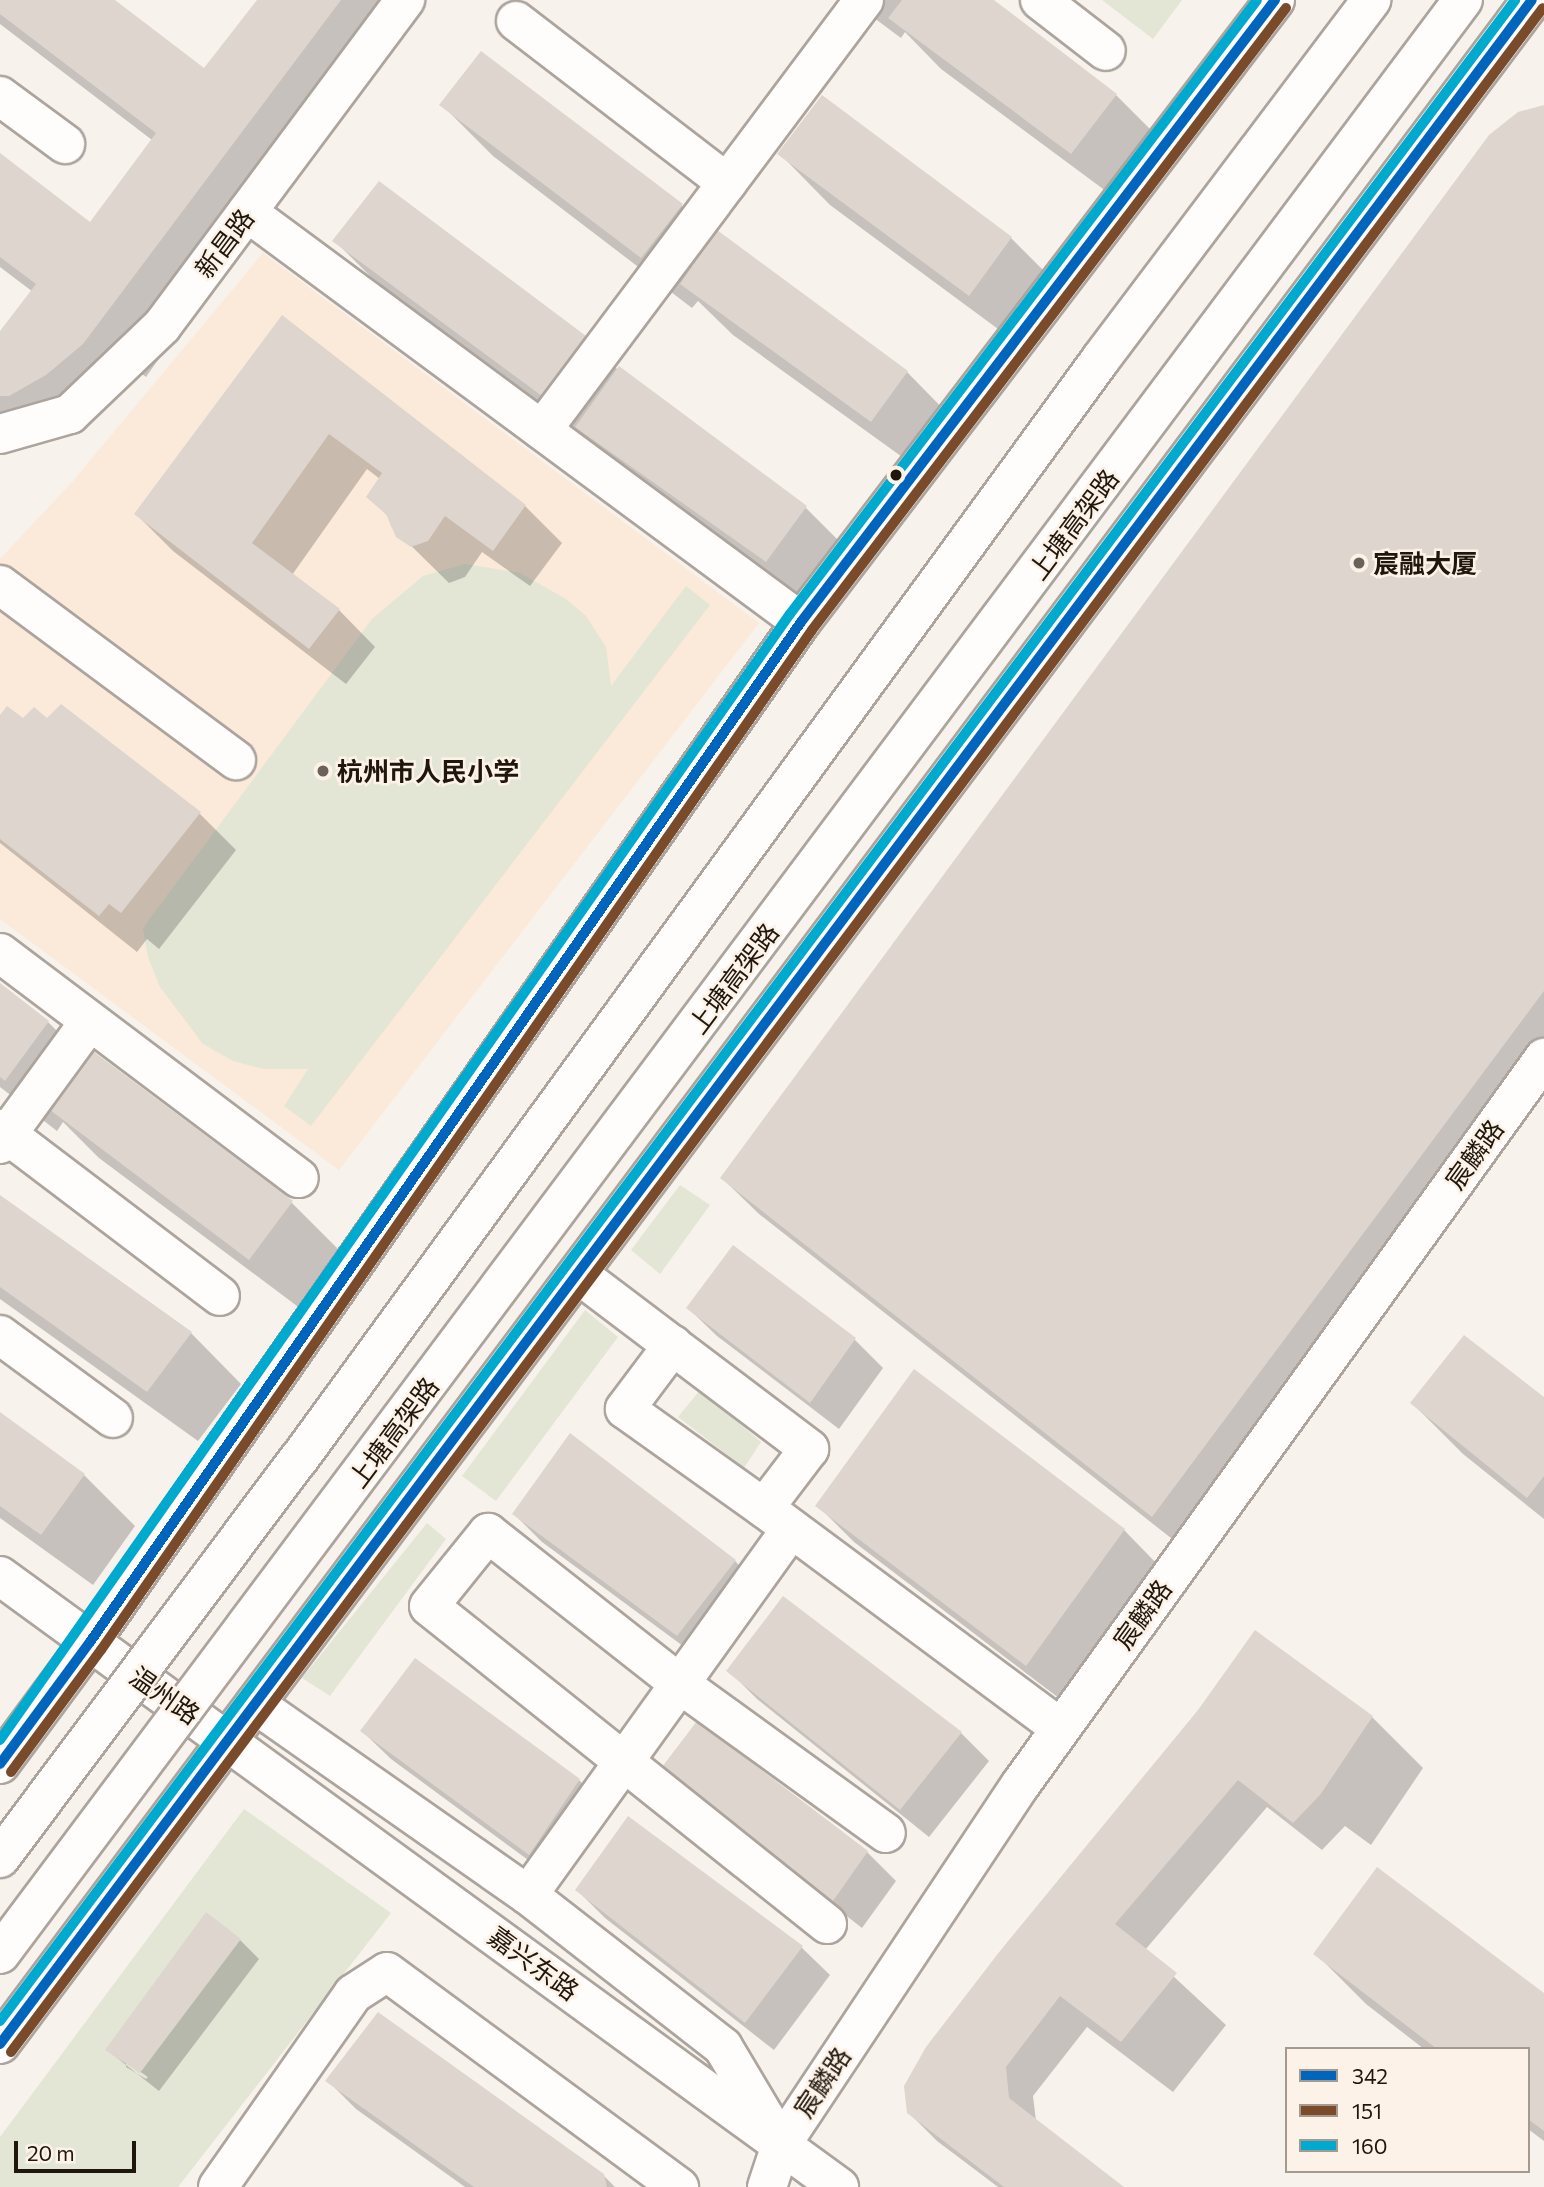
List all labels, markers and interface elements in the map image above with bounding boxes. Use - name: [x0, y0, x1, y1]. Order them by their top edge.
- street label: 新昌路: [188, 202, 260, 284]
- street label: 上塘高架路: [1021, 463, 1125, 585]
- unlabelled marker: [889, 468, 903, 482]
- place label: 宸融大厦: [1373, 547, 1477, 579]
- marker: 宸融大厦: [1351, 555, 1367, 571]
- place label: 杭州市人民小学: [337, 755, 519, 787]
- marker: 杭州市人民小学: [315, 763, 331, 779]
- street label: 上塘高架路: [681, 917, 785, 1039]
- street label: 宸麟路: [1438, 1113, 1510, 1195]
- street label: 上塘高架路: [341, 1371, 445, 1493]
- street label: 宸麟路: [1106, 1573, 1178, 1655]
- street label: 温州路: [124, 1660, 206, 1730]
- street label: 嘉兴东路: [483, 1920, 585, 2006]
- street label: 宸麟路: [787, 2041, 857, 2123]
- legend: [1285, 2047, 1530, 2173]
- text: 342: [1352, 2063, 1388, 2088]
- text: 151: [1352, 2098, 1382, 2123]
- scale bar: [18, 2128, 140, 2172]
- text: 160: [1352, 2133, 1387, 2158]
- text: 20 m: [27, 2140, 75, 2165]

